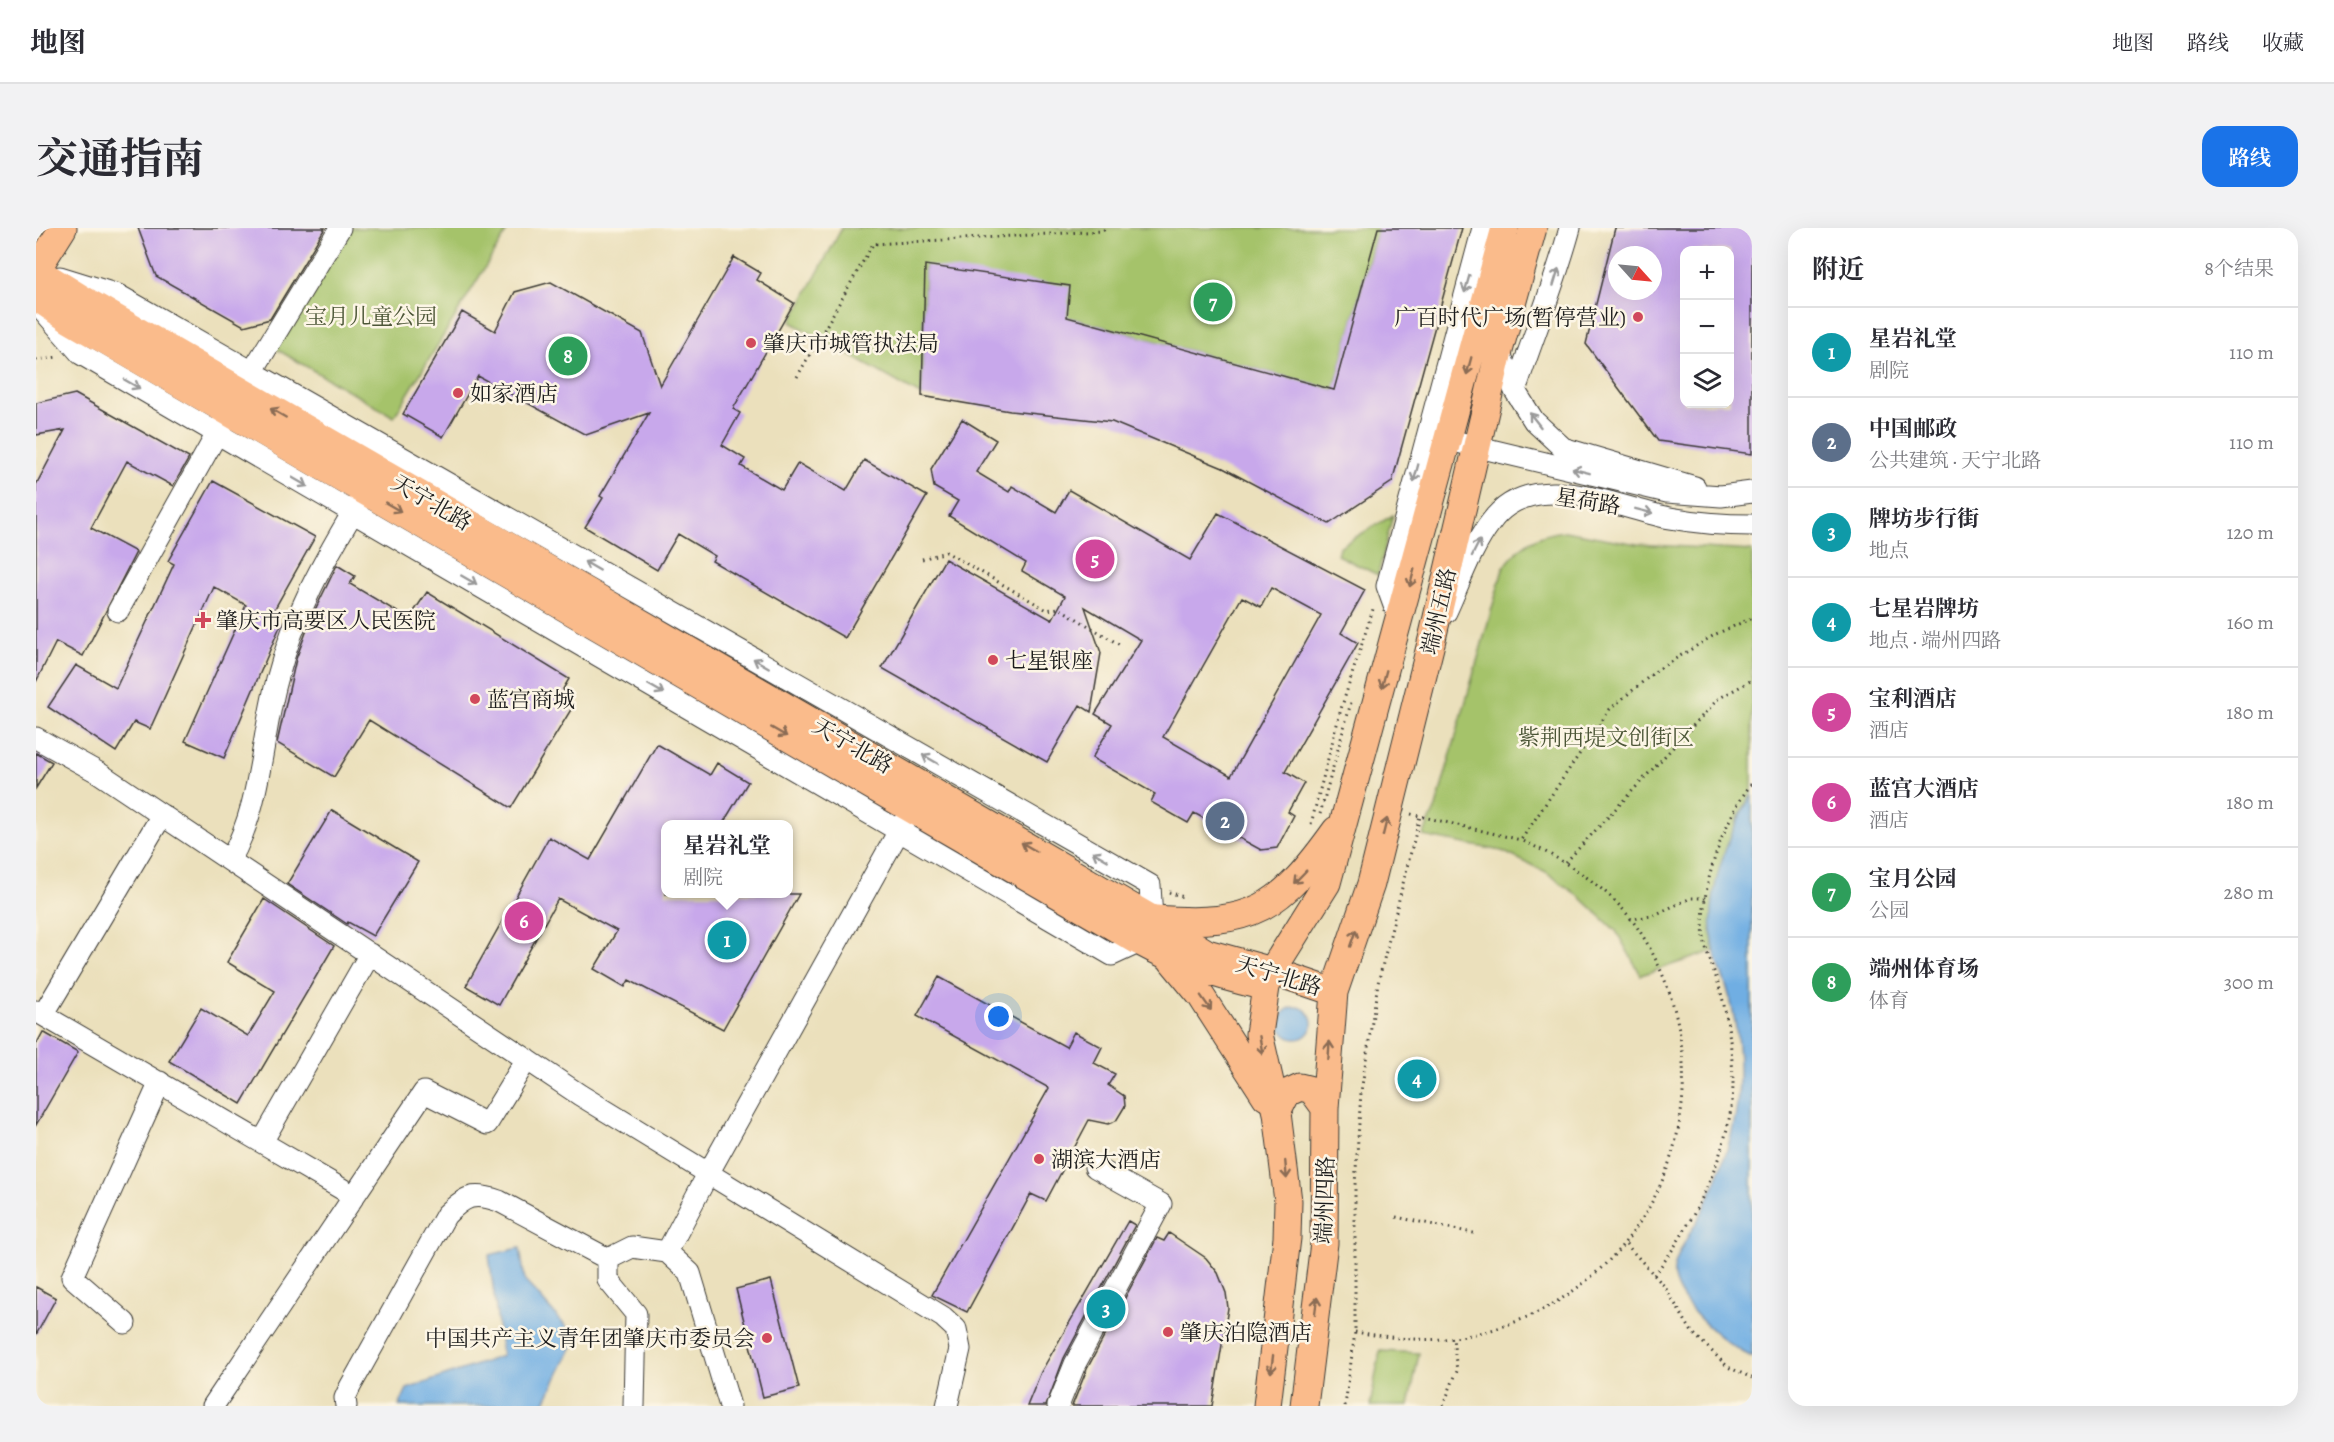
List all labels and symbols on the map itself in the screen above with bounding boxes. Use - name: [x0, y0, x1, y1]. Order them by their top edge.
- north arrow: [1608, 246, 1662, 300]
- one-way arrow: [1551, 268, 1562, 287]
- one-way arrow: [1461, 274, 1472, 293]
- pin: 7: [1194, 280, 1232, 325]
- park label: 宝月儿童公园: [305, 302, 437, 332]
- place label: 广百时代广场(暂停营业): [1394, 303, 1626, 333]
- marker: 广百时代广场(暂停营业): [1631, 310, 1645, 324]
- place label: 肇庆市城管执法局: [763, 329, 939, 359]
- pin: 8: [548, 334, 588, 378]
- marker: 肇庆市城管执法局: [744, 336, 758, 350]
- one-way arrow: [1462, 356, 1474, 375]
- one-way arrow: [123, 378, 140, 390]
- place label: 如家酒店: [470, 379, 558, 409]
- marker: 如家酒店: [451, 386, 465, 400]
- one-way arrow: [270, 407, 287, 419]
- one-way arrow: [1528, 412, 1541, 428]
- one-way arrow: [1410, 463, 1421, 482]
- one-way arrow: [1572, 465, 1591, 477]
- street label: 天宁北路: [386, 468, 477, 538]
- one-way arrow: [291, 477, 309, 488]
- street label: 星荷路: [1553, 482, 1623, 522]
- one-way arrow: [384, 502, 401, 514]
- one-way arrow: [1634, 506, 1653, 518]
- pin: 5: [1076, 536, 1114, 582]
- one-way arrow: [1471, 540, 1482, 558]
- one-way arrow: [584, 560, 601, 572]
- street label: 端州五路: [1414, 565, 1463, 657]
- one-way arrow: [1405, 568, 1417, 587]
- one-way arrow: [460, 574, 477, 586]
- place label: 肇庆市高要区人民医院: [216, 606, 436, 636]
- marker: 肇庆市高要区人民医院: [194, 611, 212, 629]
- place label: 七星银座: [1005, 646, 1093, 676]
- marker: 七星银座: [986, 653, 1000, 667]
- one-way arrow: [753, 656, 770, 668]
- one-way arrow: [1378, 669, 1390, 688]
- one-way arrow: [646, 684, 664, 695]
- place label: 蓝宫商城: [487, 685, 575, 715]
- marker: 蓝宫商城: [468, 692, 482, 706]
- street label: 天宁北路: [807, 711, 898, 781]
- park label: 紫荆西堤文创街区: [1518, 723, 1694, 753]
- one-way arrow: [770, 726, 787, 738]
- one-way arrow: [922, 753, 939, 765]
- pin: 2: [1206, 798, 1244, 844]
- one-way arrow: [1380, 818, 1392, 837]
- one-way arrow: [1021, 841, 1038, 853]
- one-way arrow: [1092, 850, 1109, 862]
- one-way arrow: [1293, 870, 1308, 885]
- pin: 6: [504, 898, 544, 944]
- pin: 1: [708, 918, 746, 962]
- one-way arrow: [1348, 929, 1359, 948]
- street label: 天宁北路: [1232, 949, 1325, 1003]
- one-way arrow: [1200, 995, 1212, 1011]
- your location: [984, 1002, 1013, 1031]
- one-way arrow: [1256, 1035, 1267, 1054]
- one-way arrow: [1324, 1040, 1335, 1060]
- pin: 4: [1398, 1056, 1436, 1102]
- place label: 湖滨大酒店: [1051, 1145, 1161, 1175]
- marker: 湖滨大酒店: [1032, 1152, 1046, 1166]
- street label: 端州四路: [1308, 1156, 1342, 1245]
- one-way arrow: [1280, 1160, 1291, 1180]
- pin: 3: [1086, 1286, 1126, 1332]
- one-way arrow: [1311, 1297, 1322, 1317]
- place label: 肇庆泊隐酒店: [1180, 1318, 1312, 1348]
- place label: 中国共产主义青年团肇庆市委员会: [425, 1324, 755, 1354]
- marker: 肇庆泊隐酒店: [1161, 1325, 1175, 1339]
- marker: 中国共产主义青年团肇庆市委员会: [760, 1331, 774, 1345]
- one-way arrow: [1266, 1354, 1277, 1374]

